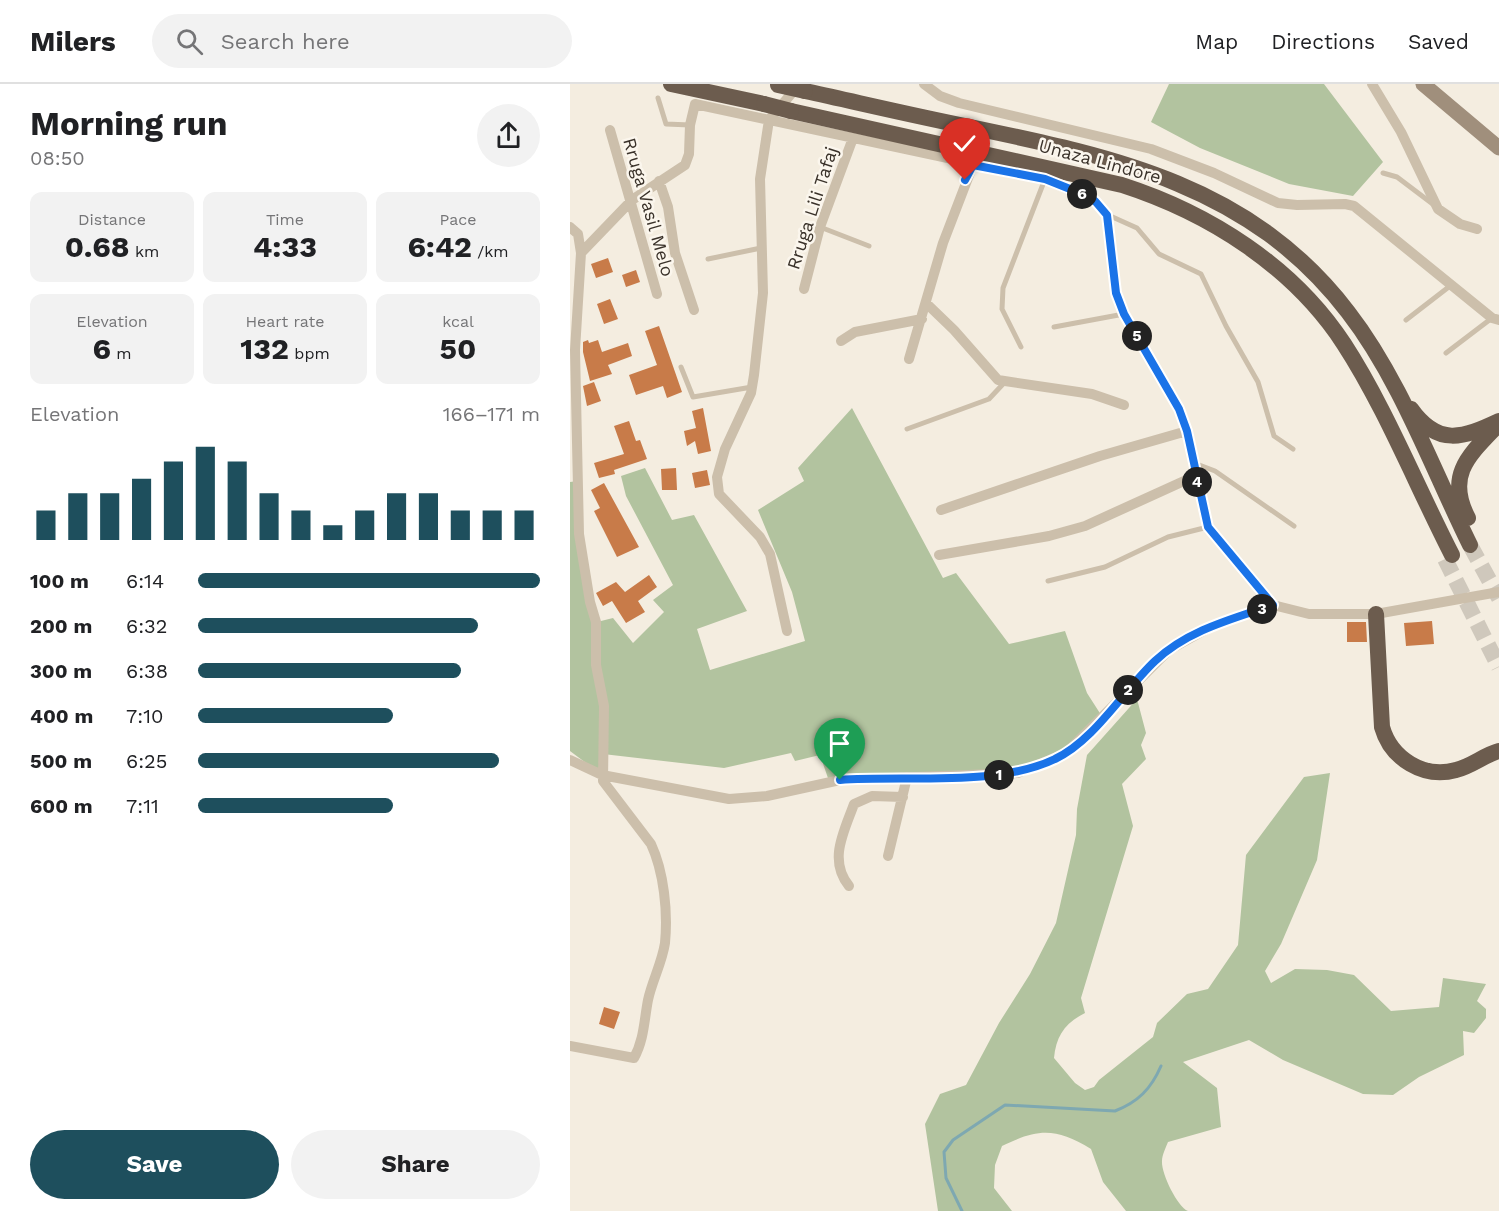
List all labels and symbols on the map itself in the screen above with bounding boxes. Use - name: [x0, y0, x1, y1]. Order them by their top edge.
- pin: [939, 118, 990, 180]
- street label: Rruga Vasil Melo: [619, 135, 679, 279]
- street label: Unaza Lindore: [1037, 135, 1163, 187]
- street label: Rruga Lili Tafaj: [782, 144, 842, 272]
- pin: 6: [1067, 179, 1097, 209]
- pin: 5: [1122, 321, 1152, 351]
- pin: 4: [1182, 467, 1212, 497]
- pin: 3: [1247, 594, 1277, 624]
- pin: 2: [1113, 675, 1143, 705]
- pin: [814, 718, 865, 780]
- pin: 1: [984, 760, 1014, 790]

